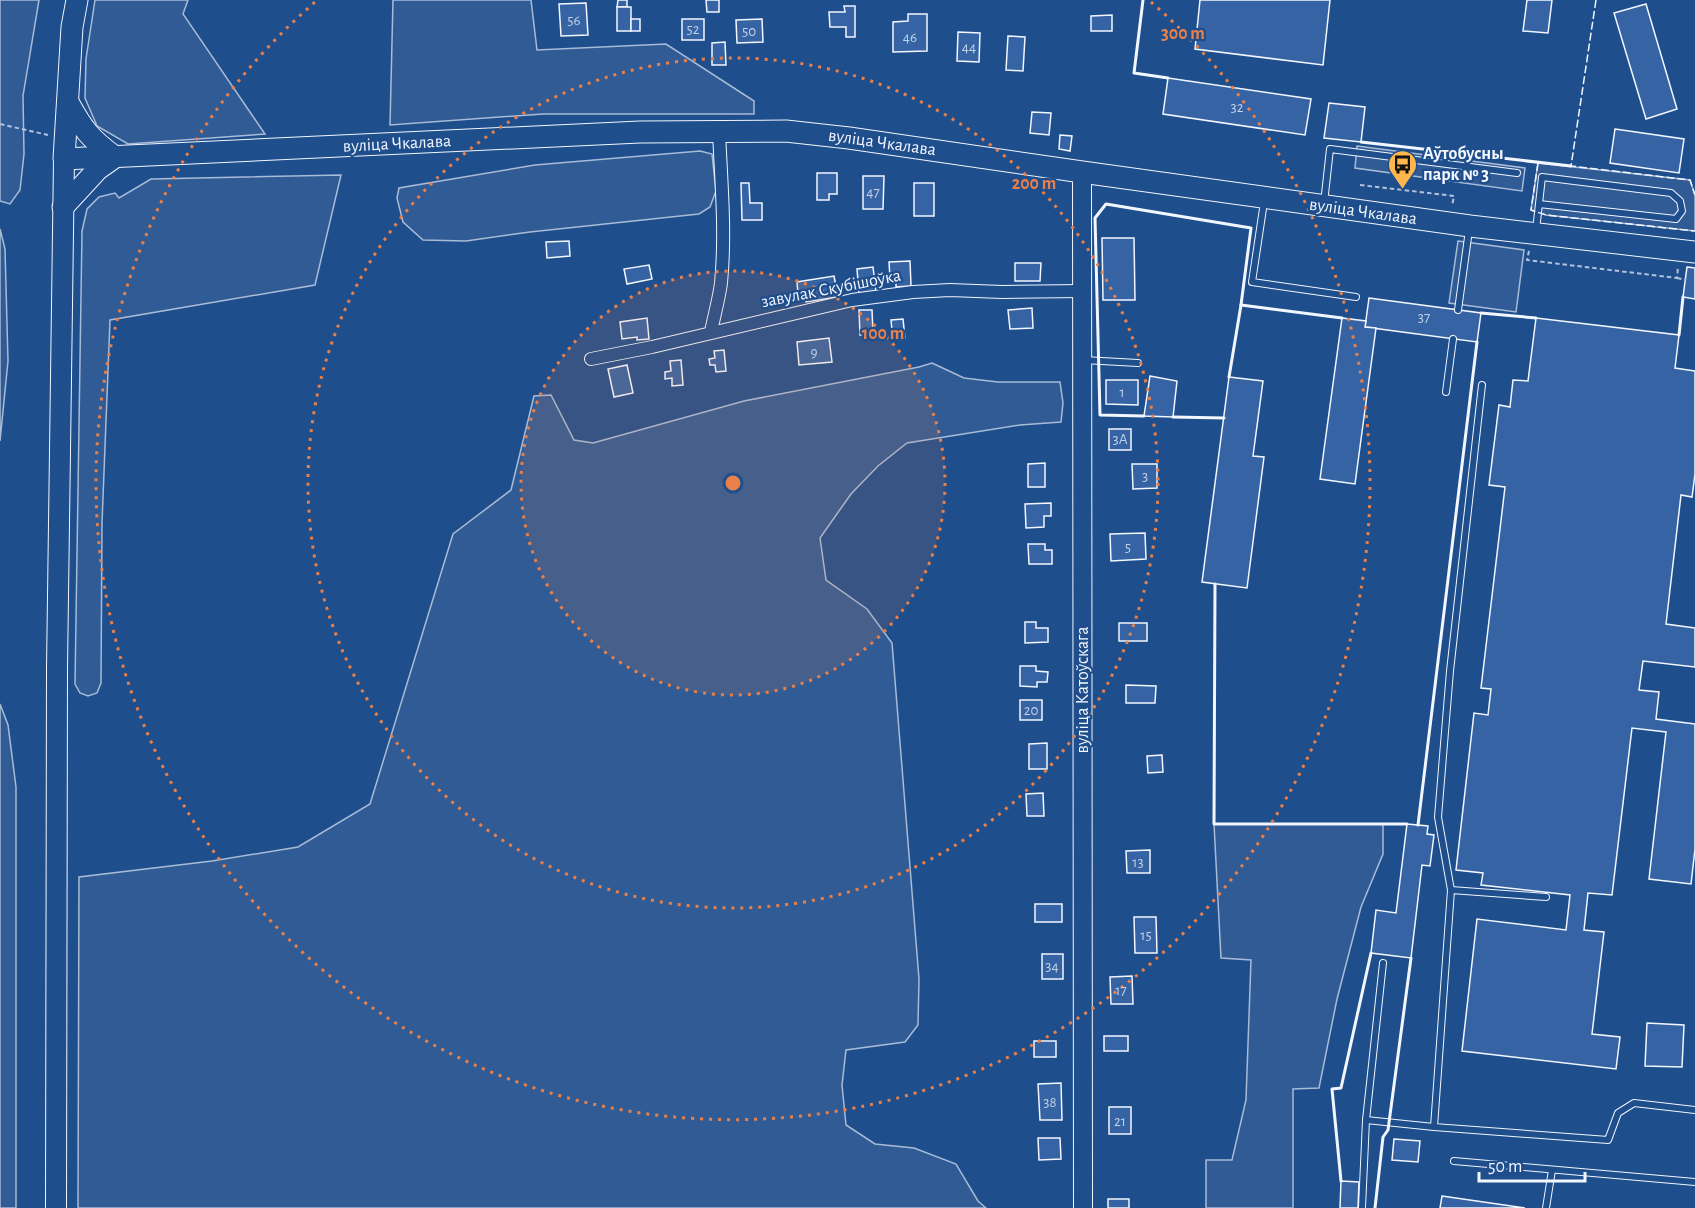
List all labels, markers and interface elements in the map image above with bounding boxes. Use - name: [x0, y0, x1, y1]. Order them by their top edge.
- house number: 56: [567, 13, 581, 28]
- house number: 52: [686, 22, 700, 37]
- house number: 50: [742, 24, 756, 39]
- text: 300 m: [1161, 25, 1205, 43]
- house number: 46: [903, 30, 917, 45]
- house number: 44: [962, 40, 976, 55]
- house number: 32: [1230, 100, 1244, 115]
- street label: вуліца Чкалава: [827, 127, 937, 159]
- street label: вуліца Чкалава: [342, 132, 452, 156]
- place label: Аўтобусны парк № 3: [1423, 145, 1504, 184]
- bus stop icon: Аўтобусны парк № 3: [1386, 148, 1418, 190]
- text: 200 m: [1012, 175, 1056, 193]
- house number: 47: [866, 185, 880, 200]
- street label: вуліца Чкалава: [1308, 196, 1418, 228]
- street label: завулак Скубішоўка: [759, 266, 903, 311]
- house number: 37: [1418, 310, 1430, 325]
- text: 100 m: [862, 325, 904, 343]
- house number: 9: [810, 345, 818, 360]
- house number: 1: [1119, 385, 1125, 400]
- house number: 3А: [1112, 432, 1128, 447]
- house number: 3: [1142, 469, 1148, 484]
- centre of rings: [723, 473, 743, 493]
- house number: 5: [1125, 540, 1131, 555]
- street label: вуліца Катоўскага: [1074, 627, 1092, 753]
- house number: 20: [1024, 703, 1038, 718]
- house number: 13: [1132, 855, 1144, 870]
- house number: 15: [1140, 928, 1152, 943]
- house number: 34: [1045, 959, 1059, 974]
- house number: 17: [1115, 983, 1127, 998]
- house number: 38: [1043, 1095, 1057, 1110]
- house number: 21: [1114, 1114, 1126, 1129]
- scale bar: [1479, 1145, 1586, 1183]
- text: 50 m: [1488, 1158, 1522, 1176]

